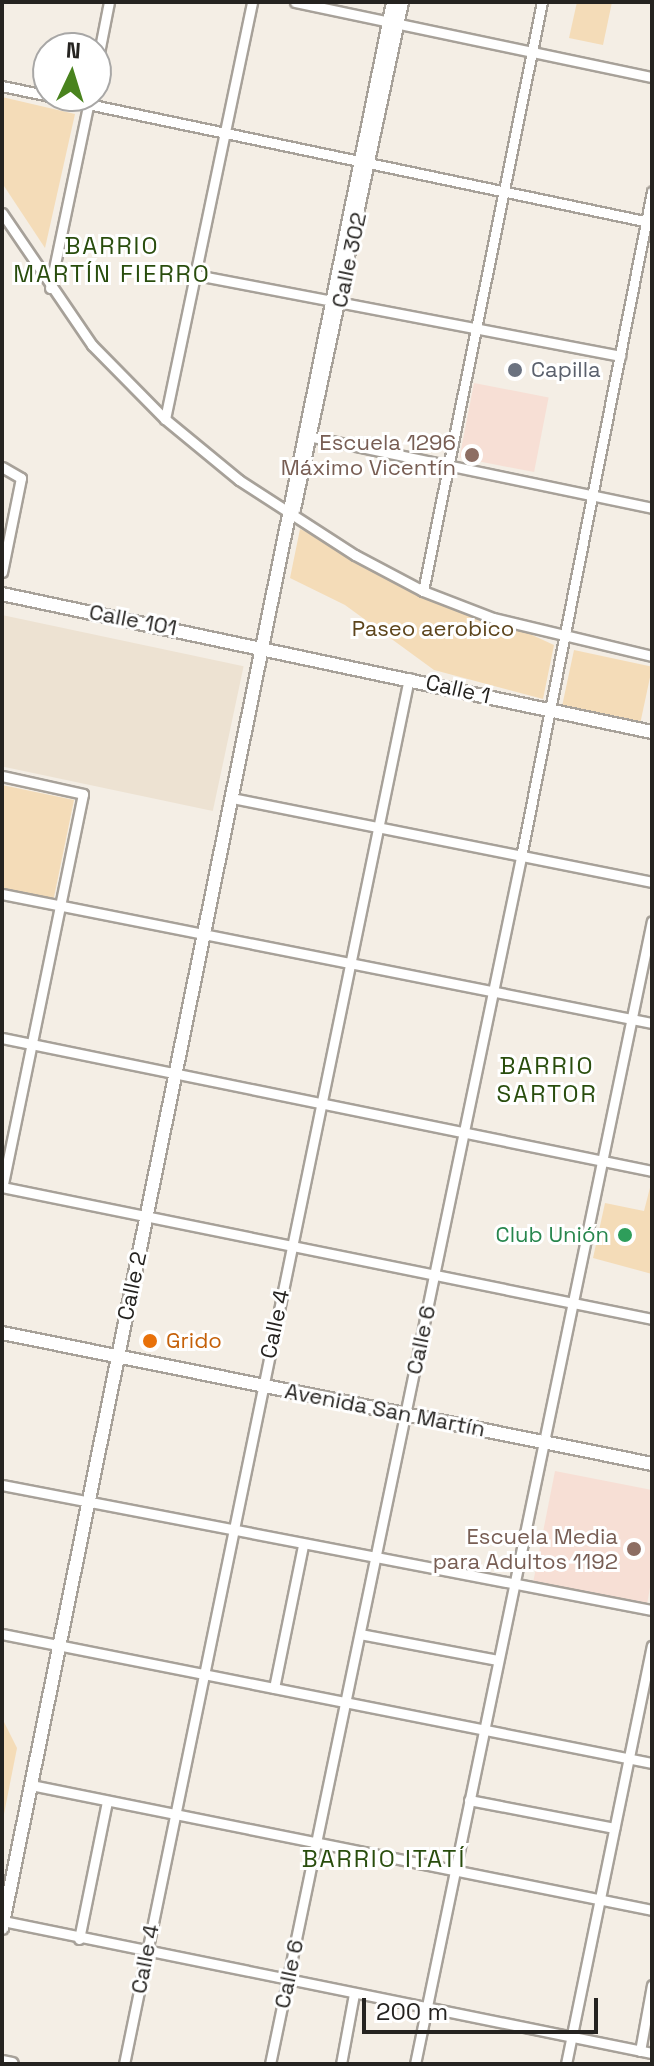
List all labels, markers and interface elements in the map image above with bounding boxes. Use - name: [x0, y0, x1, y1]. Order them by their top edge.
- north arrow: [32, 32, 112, 112]
- text: N: [65, 36, 82, 65]
- street label: Calle 302: [326, 210, 372, 310]
- district label: BARRIO MARTÍN FIERRO: [13, 232, 211, 288]
- place label: Capilla: [531, 357, 601, 383]
- marker: Capilla: [506, 361, 524, 379]
- place label: Escuela 1296 Máximo Vicentín: [280, 429, 456, 480]
- marker: Escuela 1296 Máximo Vicentín: [463, 446, 481, 464]
- street label: Calle 101: [87, 599, 179, 641]
- park label: Paseo aerobico: [352, 616, 514, 642]
- street label: Calle 1: [423, 669, 493, 709]
- district label: BARRIO SARTOR: [496, 1052, 598, 1108]
- place label: Club Unión: [496, 1222, 609, 1248]
- marker: Club Unión: [616, 1226, 634, 1244]
- street label: Calle 2: [112, 1249, 152, 1323]
- street label: Calle 4: [255, 1287, 295, 1361]
- street label: Calle 6: [401, 1303, 441, 1377]
- place label: Grido: [166, 1328, 222, 1354]
- marker: Grido: [141, 1332, 159, 1350]
- street label: Avenida San Martín: [283, 1378, 487, 1442]
- place label: Escuela Media para Adultos 1192: [432, 1523, 618, 1574]
- marker: Escuela Media para Adultos 1192: [625, 1540, 643, 1558]
- district label: BARRIO ITATÍ: [302, 1845, 466, 1873]
- street label: Calle 4: [125, 1922, 165, 1996]
- street label: Calle 6: [269, 1937, 309, 2011]
- scale bar: [366, 1982, 602, 2032]
- text: 200 m: [376, 1996, 448, 2027]

